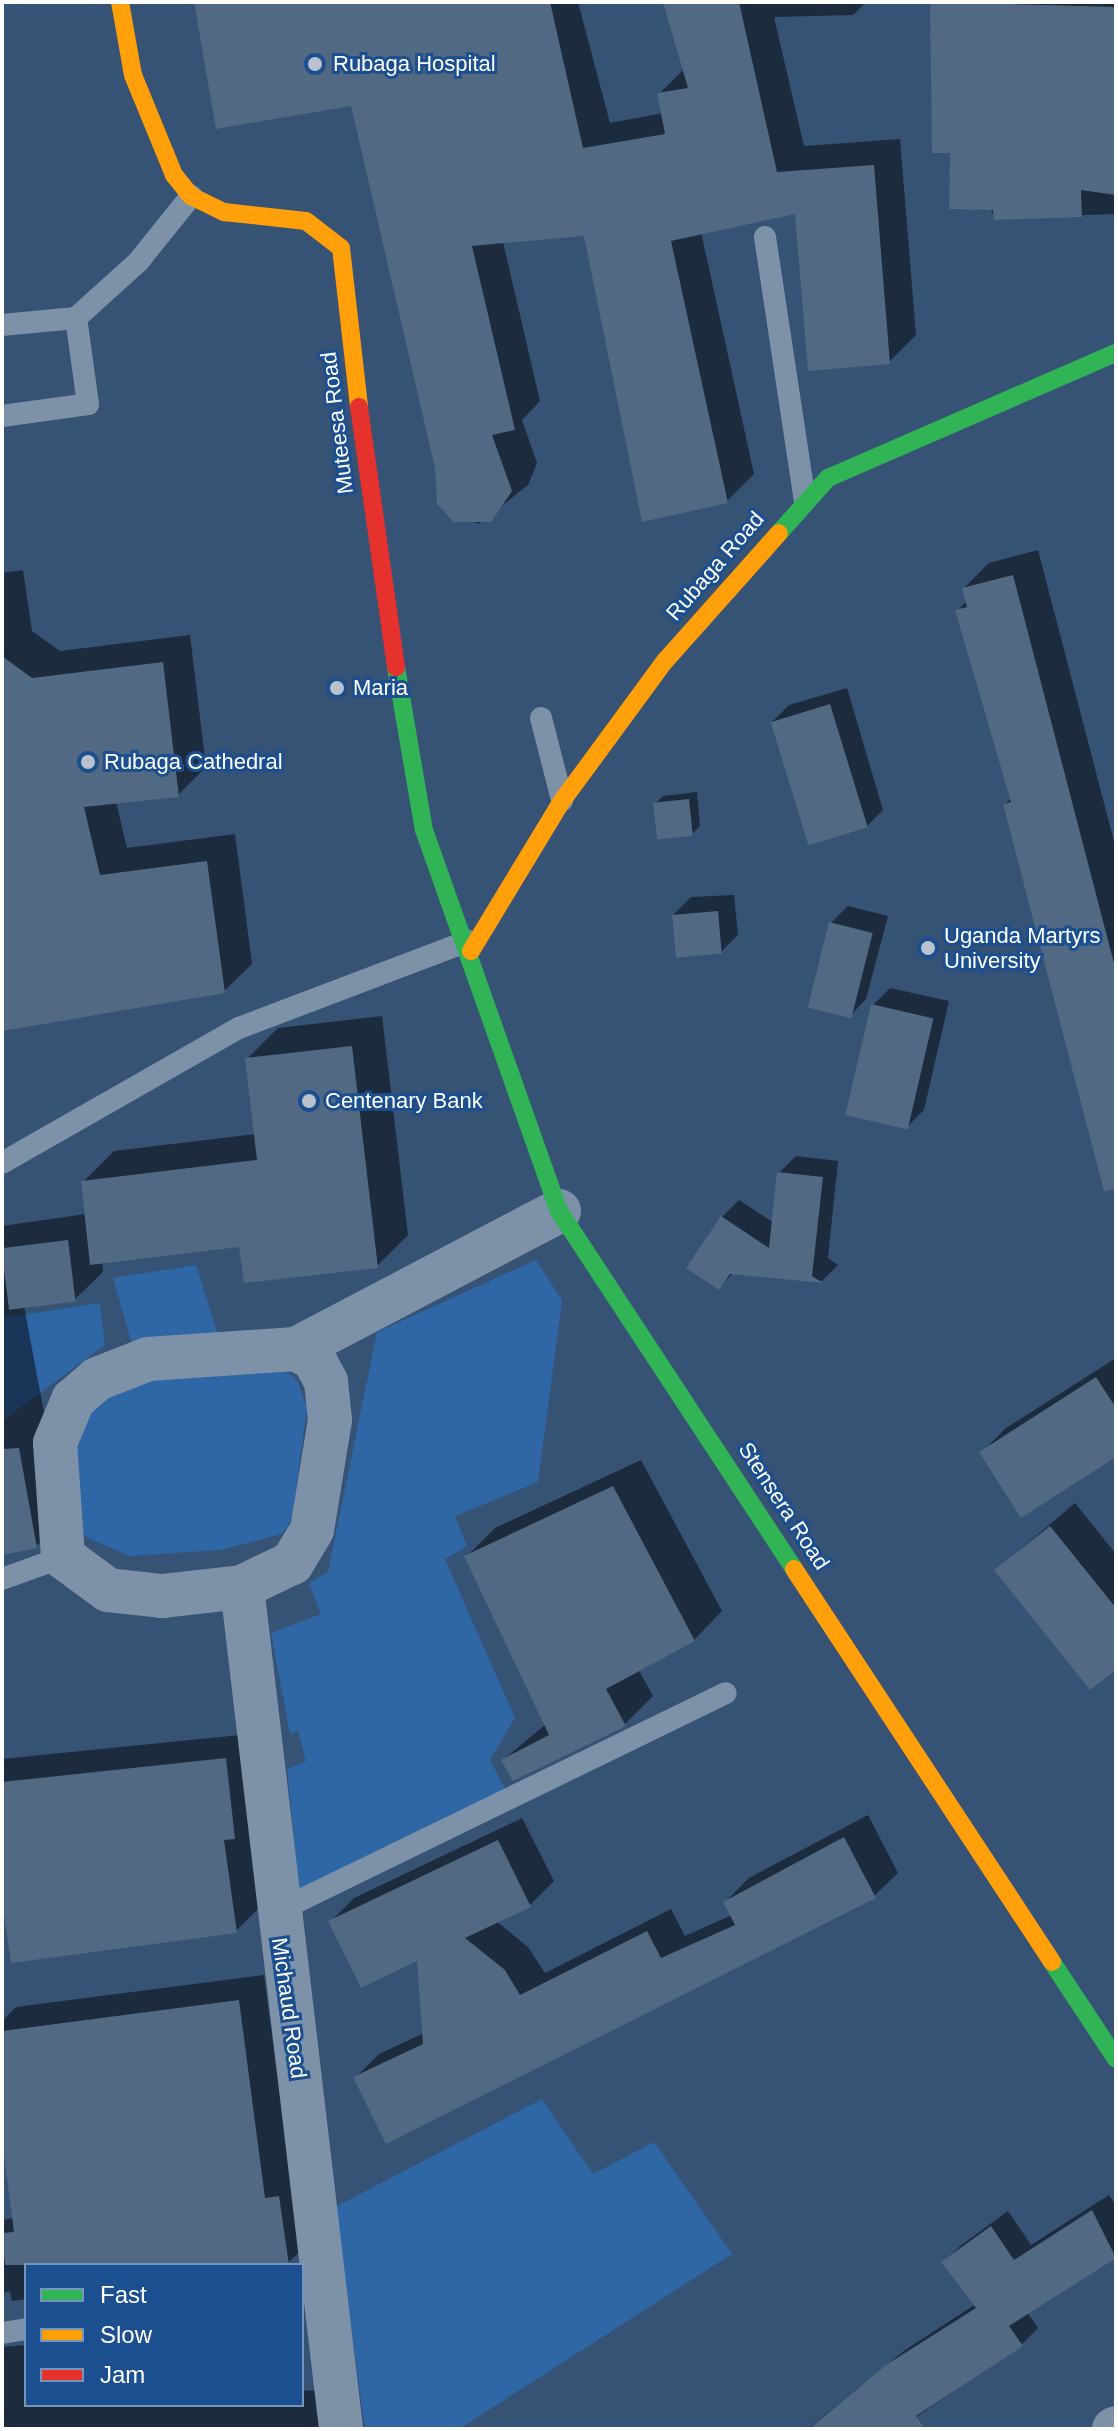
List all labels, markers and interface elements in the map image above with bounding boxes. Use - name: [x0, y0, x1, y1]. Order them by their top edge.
- place label: Rubaga Hospital: [333, 51, 496, 77]
- marker: Rubaga Hospital: [304, 53, 326, 75]
- street label: Muteesa Road: [315, 350, 359, 496]
- street label: Rubaga Road: [661, 506, 769, 626]
- place label: Maria: [353, 675, 408, 701]
- marker: Maria: [328, 679, 346, 697]
- place label: Rubaga Cathedral: [104, 749, 283, 775]
- marker: Rubaga Cathedral: [79, 753, 97, 771]
- place label: Uganda Martyrs University: [944, 922, 1101, 974]
- marker: Uganda Martyrs University: [919, 939, 937, 957]
- place label: Centenary Bank: [325, 1088, 483, 1114]
- marker: Centenary Bank: [300, 1092, 318, 1110]
- street label: Stensera Road: [733, 1437, 835, 1575]
- street label: Michaud Road: [266, 1936, 312, 2080]
- legend: [24, 2263, 304, 2407]
- text: Fast: [100, 2281, 147, 2308]
- text: Slow: [100, 2321, 152, 2348]
- text: Jam: [100, 2361, 145, 2388]

